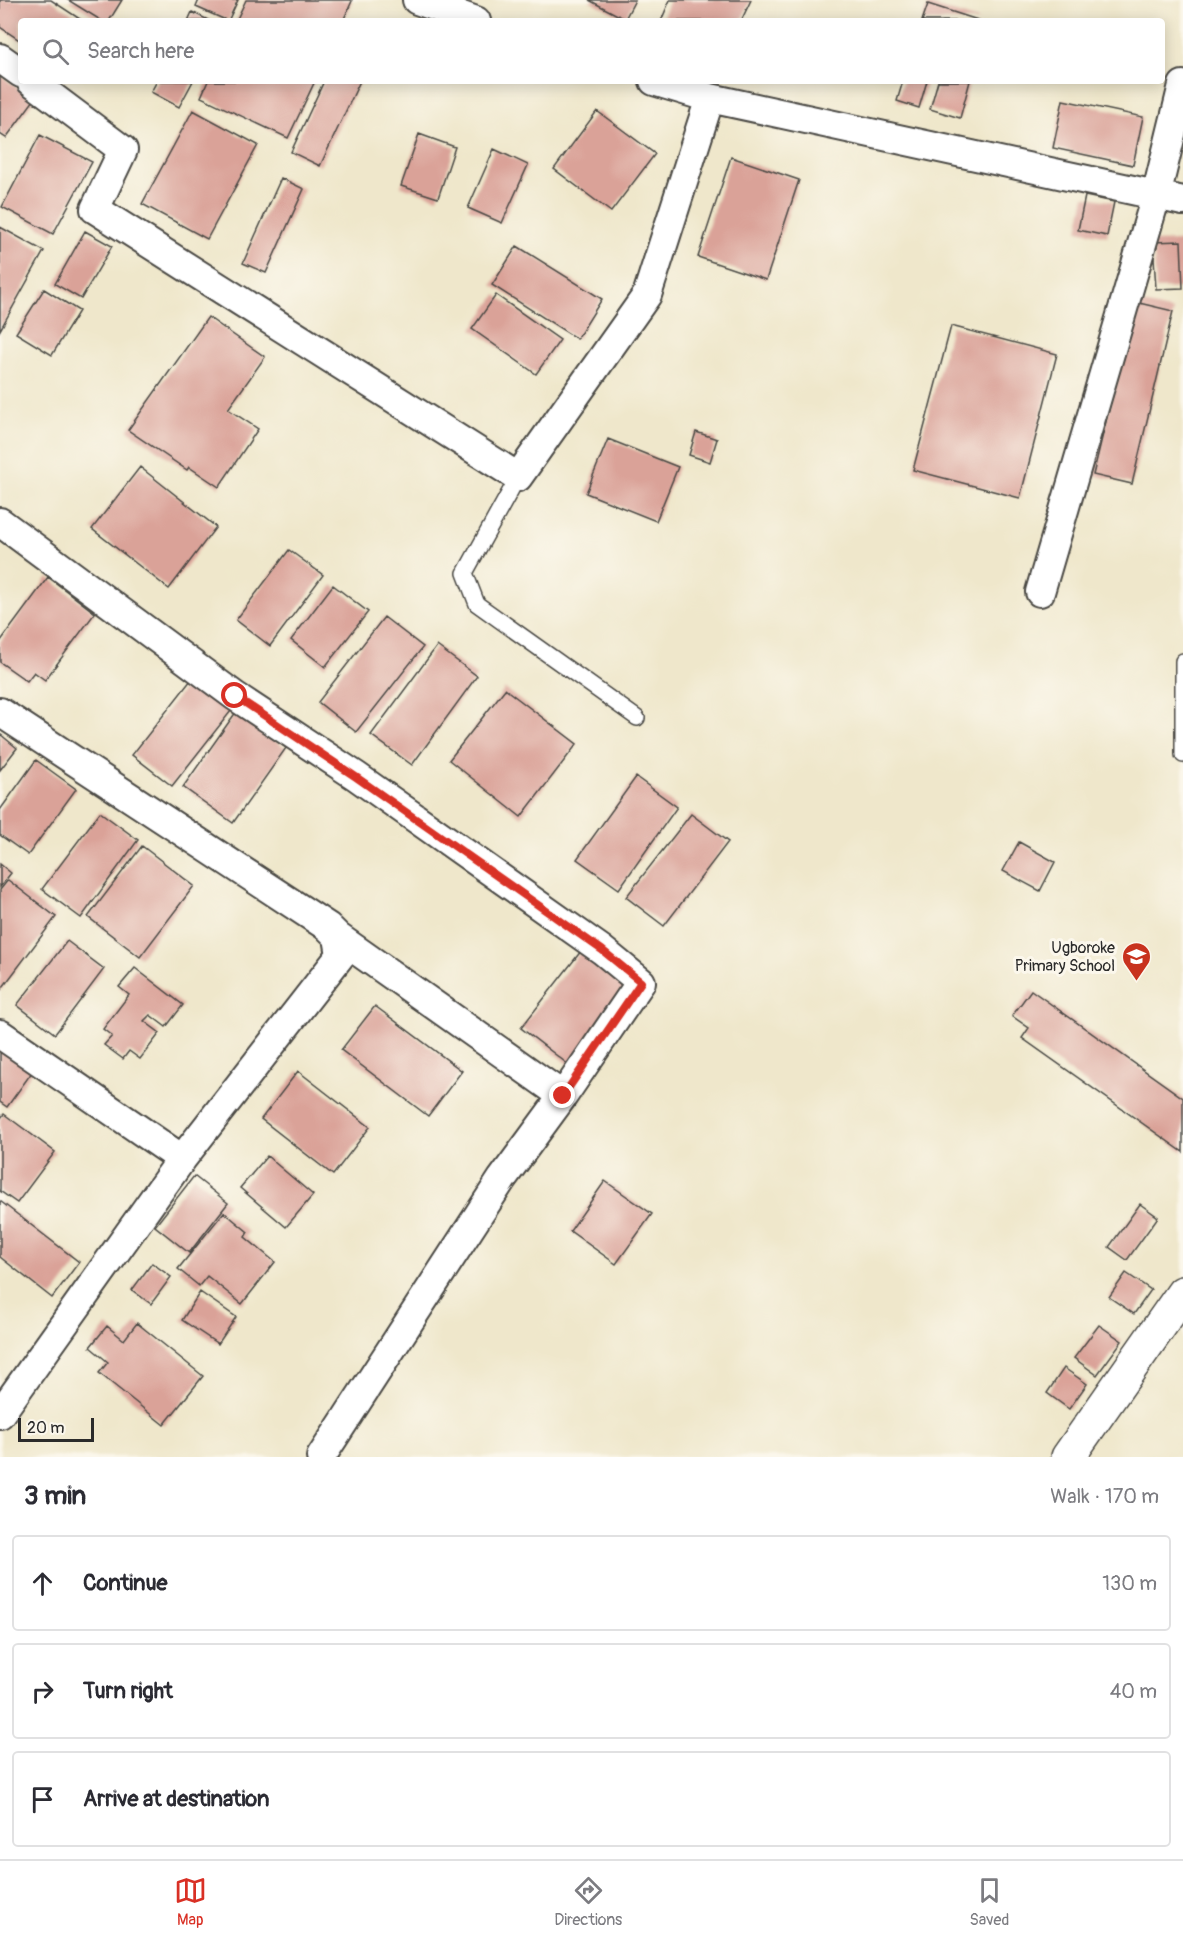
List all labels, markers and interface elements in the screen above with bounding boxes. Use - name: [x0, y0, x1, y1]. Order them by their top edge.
- search box: [18, 18, 1165, 84]
- icon: search: [39, 35, 72, 68]
- text: Search here: [87, 37, 194, 65]
- route start: [221, 682, 247, 708]
- place label: Ugboroke Primary School: [1015, 938, 1115, 976]
- school or university icon: Ugboroke Primary School: [1120, 940, 1152, 982]
- route end: [549, 1082, 575, 1108]
- scale bar: [18, 1415, 94, 1442]
- text: 20 m: [27, 1418, 65, 1438]
- text: 3 min: [24, 1480, 86, 1512]
- text: Walk · 170 m: [1050, 1484, 1159, 1509]
- icon: ahead: [26, 1567, 59, 1600]
- text: Continue: [83, 1569, 167, 1597]
- text: 130 m: [1102, 1571, 1157, 1596]
- icon: right: [26, 1675, 59, 1708]
- text: Turn right: [83, 1677, 173, 1705]
- text: 40 m: [1110, 1679, 1157, 1704]
- icon: arrive: [26, 1783, 59, 1816]
- text: Arrive at destination: [83, 1785, 269, 1813]
- tab: Map: [174, 1874, 207, 1930]
- tab: Directions: [554, 1874, 622, 1930]
- tab: Saved: [970, 1874, 1009, 1930]

